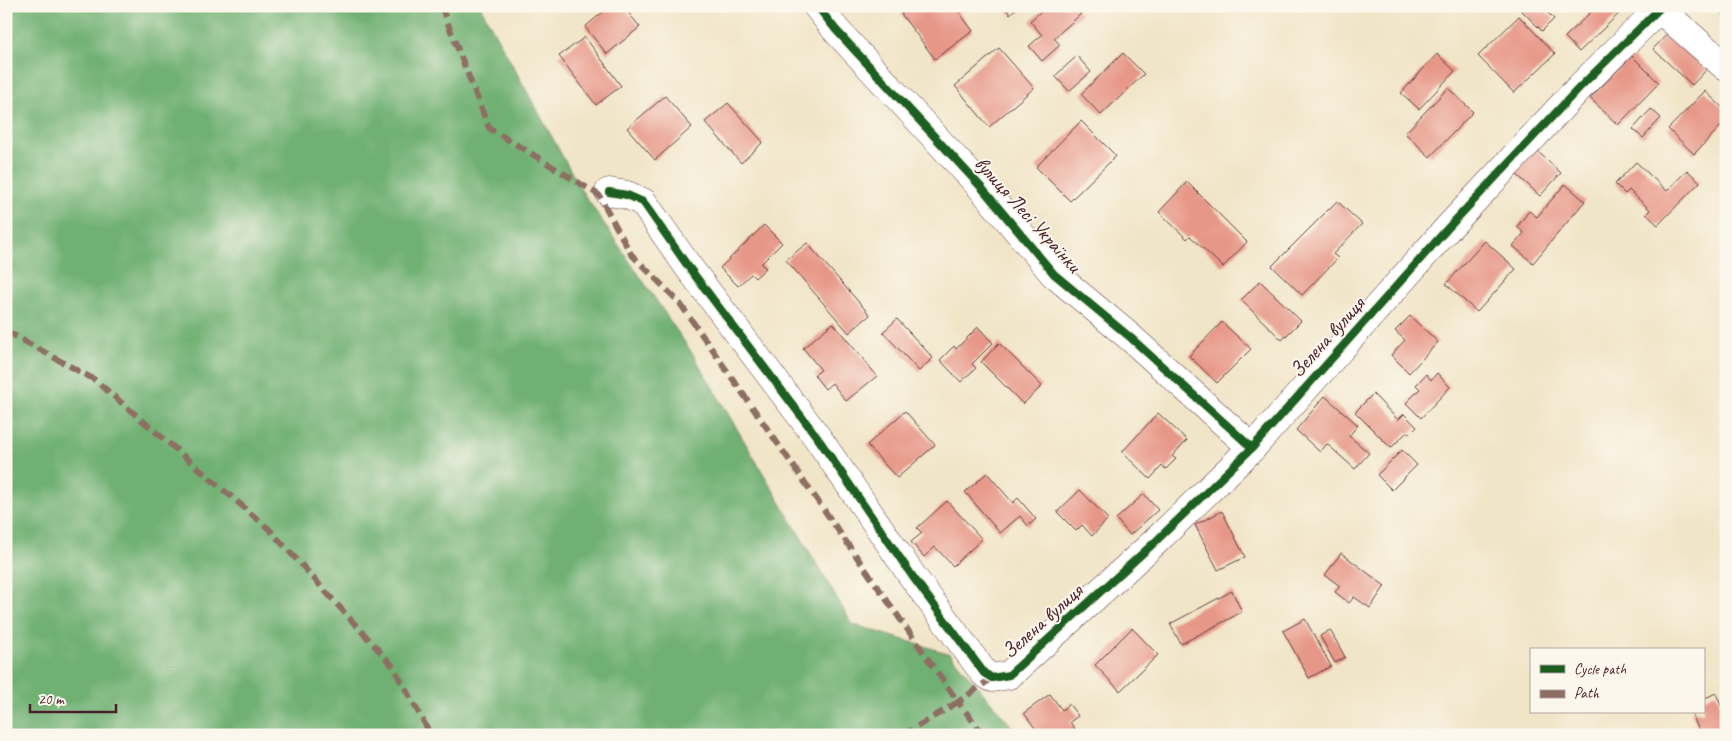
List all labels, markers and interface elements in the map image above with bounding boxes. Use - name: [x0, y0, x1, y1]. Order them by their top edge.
- street label: вулиця Лесі Українки: [969, 151, 1088, 278]
- street label: Зелена вулиця: [1284, 290, 1371, 383]
- street label: Зелена вулиця: [996, 577, 1089, 664]
- legend: [1530, 648, 1704, 714]
- text: Cycle path: [1574, 660, 1626, 679]
- scale bar: [30, 681, 116, 713]
- text: Path: [1574, 684, 1600, 703]
- text: 20 m: [38, 690, 65, 709]

